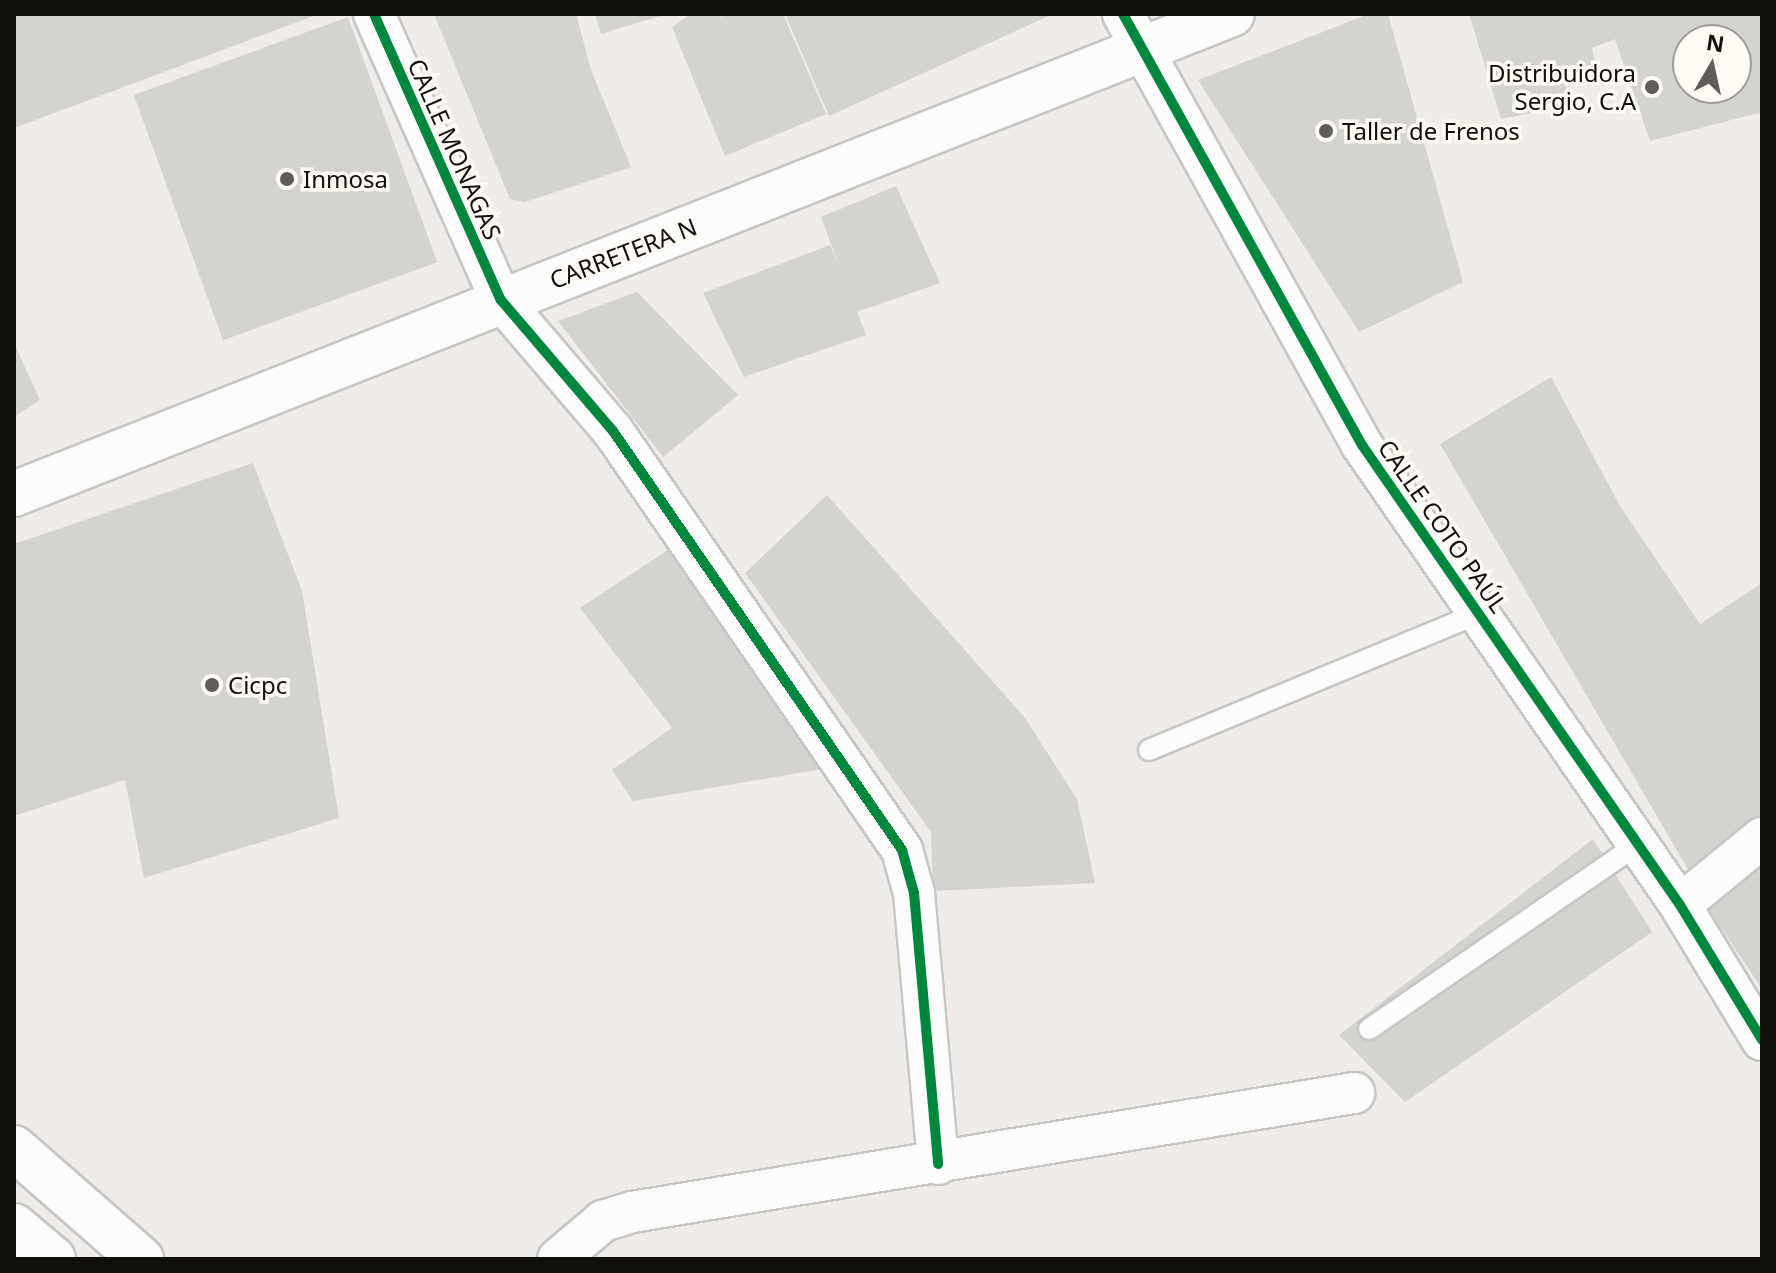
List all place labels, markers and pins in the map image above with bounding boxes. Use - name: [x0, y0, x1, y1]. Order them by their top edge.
- place label: Distribuidora Sergio, C.A: [1488, 59, 1636, 115]
- marker: Distribuidora Sergio, C.A: [1643, 78, 1661, 96]
- place label: Taller de Frenos: [1342, 117, 1520, 145]
- marker: Taller de Frenos: [1317, 122, 1335, 140]
- place label: Inmosa: [303, 165, 388, 193]
- marker: Inmosa: [278, 170, 296, 188]
- place label: Cicpc: [228, 671, 287, 699]
- marker: Cicpc: [203, 676, 221, 694]

